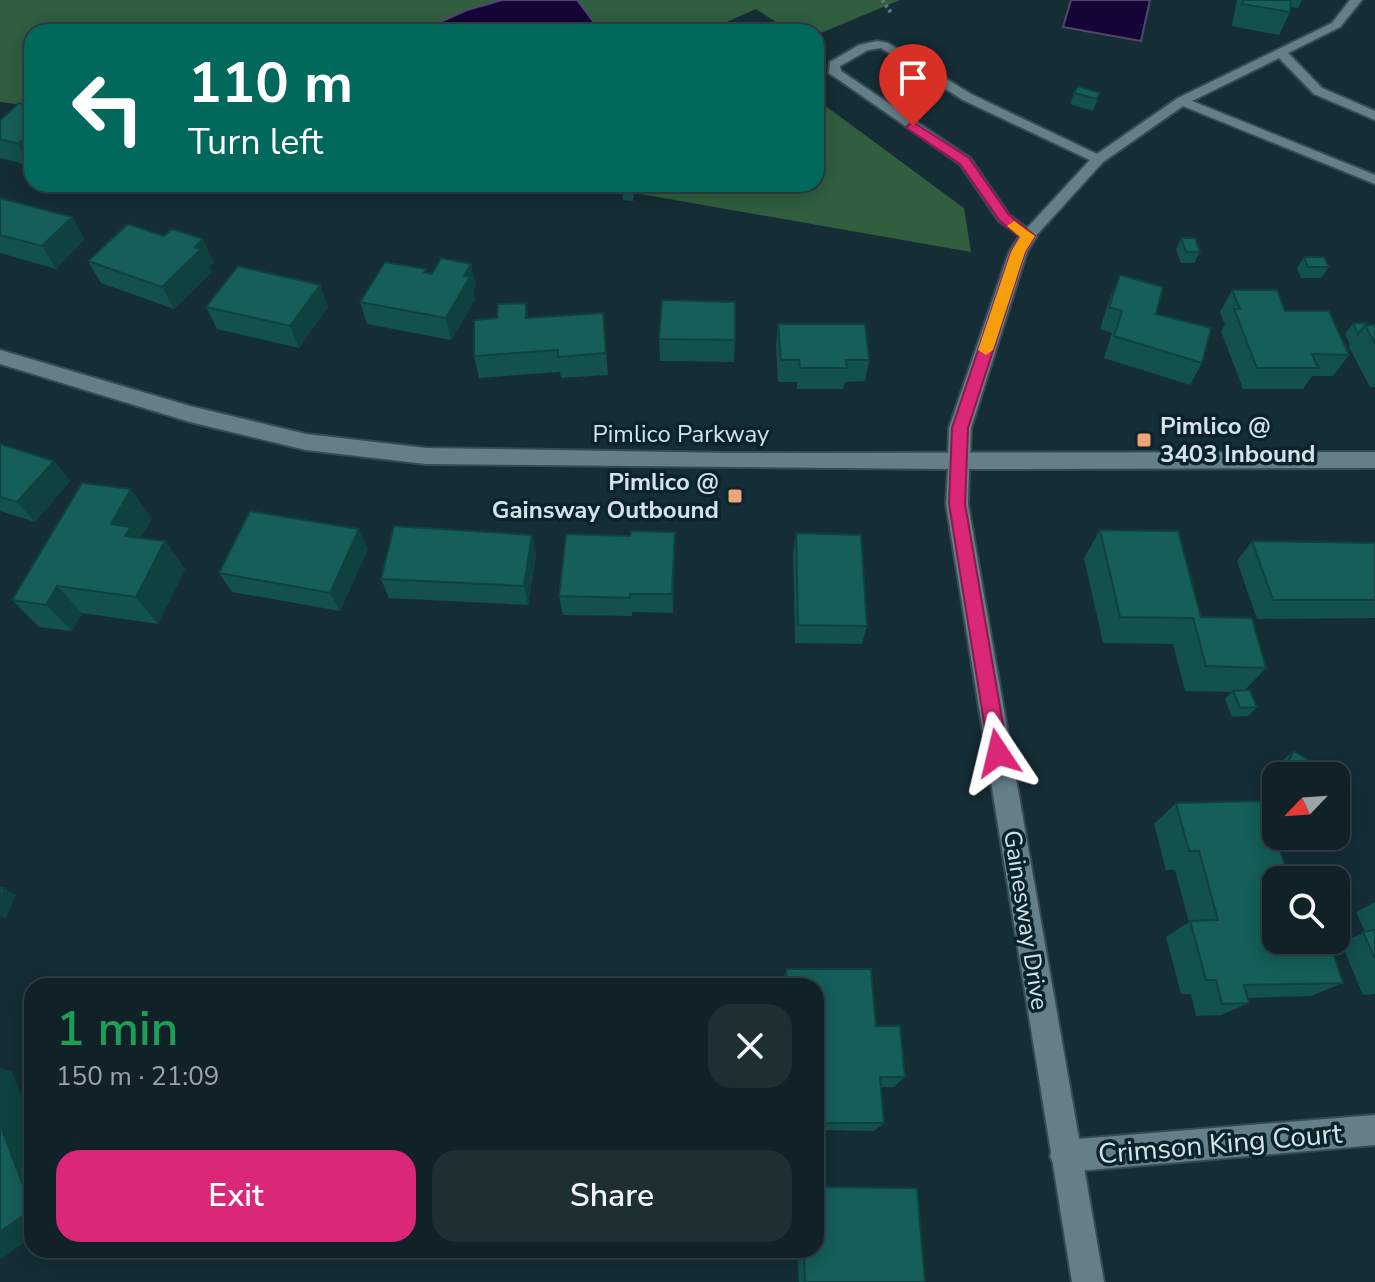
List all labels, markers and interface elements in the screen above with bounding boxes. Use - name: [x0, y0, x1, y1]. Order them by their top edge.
- pin: [879, 44, 947, 126]
- text: 110 m: [188, 45, 353, 122]
- icon: left: [56, 56, 160, 160]
- icon: arrive: [891, 56, 935, 100]
- text: Turn left: [188, 118, 323, 167]
- place label: Pimlico @ 3403 Inbound: [1160, 410, 1315, 470]
- street label: Pimlico Parkway: [593, 418, 770, 450]
- marker: Pimlico @ 3403 Inbound: [1135, 431, 1153, 449]
- place label: Pimlico @ Gainsway Outbound: [492, 466, 719, 526]
- marker: Pimlico @ Gainsway Outbound: [726, 487, 744, 505]
- position arrow: [956, 711, 1040, 795]
- north arrow: [1262, 762, 1350, 850]
- map controls: [1262, 762, 1350, 954]
- street label: Gainesway Drive: [996, 828, 1056, 1012]
- button: search: [1262, 866, 1350, 954]
- text: 1 min: [56, 996, 178, 1062]
- button: close: [708, 1004, 792, 1088]
- text: 150 m · 21:09: [56, 1059, 219, 1094]
- street label: Crimson King Court: [1097, 1114, 1344, 1174]
- button: Exit: [56, 1150, 416, 1242]
- button: Share: [432, 1150, 792, 1242]

